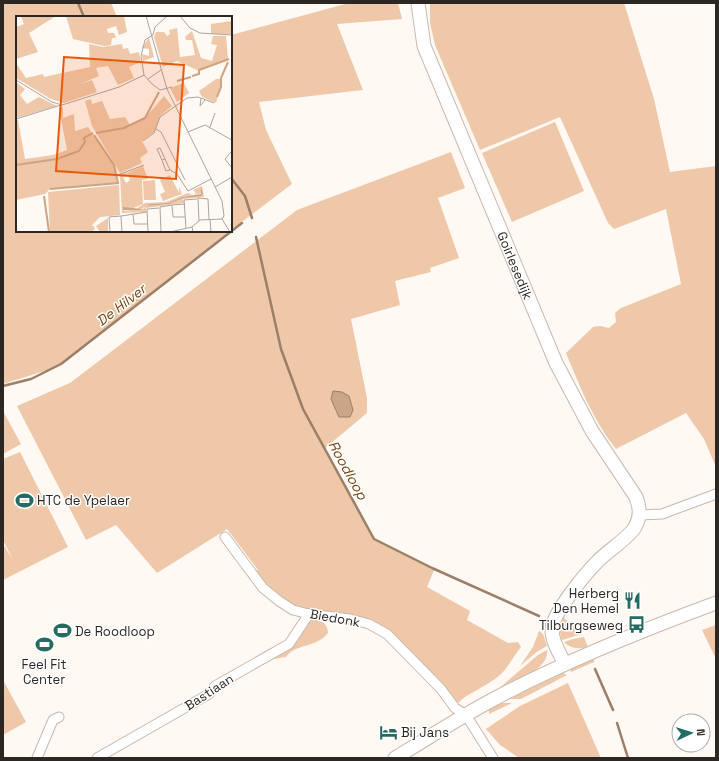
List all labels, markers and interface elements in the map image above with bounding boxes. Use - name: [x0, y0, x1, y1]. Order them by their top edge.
- inset map: [16, 16, 232, 232]
- street label: Goirlesedijk: [494, 229, 537, 302]
- water label: De Hilver: [93, 279, 151, 330]
- water label: Roodloop: [324, 437, 372, 504]
- sports icon: HTC de Ypelaer: [14, 490, 34, 510]
- place label: HTC de Ypelaer: [37, 492, 130, 509]
- place label: Herberg Den Hemel: [553, 585, 619, 617]
- restaurant icon: Herberg Den Hemel: [622, 590, 642, 610]
- street label: Biedonk: [308, 605, 362, 631]
- bus stop icon: Tilburgseweg: [626, 615, 646, 635]
- place label: Tilburgseweg: [539, 617, 623, 634]
- sports icon: De Roodloop: [52, 621, 72, 641]
- place label: De Roodloop: [75, 623, 155, 640]
- sports icon: Feel Fit Center: [34, 635, 54, 655]
- place label: Feel Fit Center: [21, 656, 67, 688]
- street label: Bastiaan: [181, 670, 237, 714]
- north arrow: [671, 713, 711, 753]
- hotel icon: Bij Jans: [378, 722, 398, 742]
- place label: Bij Jans: [401, 724, 449, 741]
- text: N: [694, 728, 708, 736]

